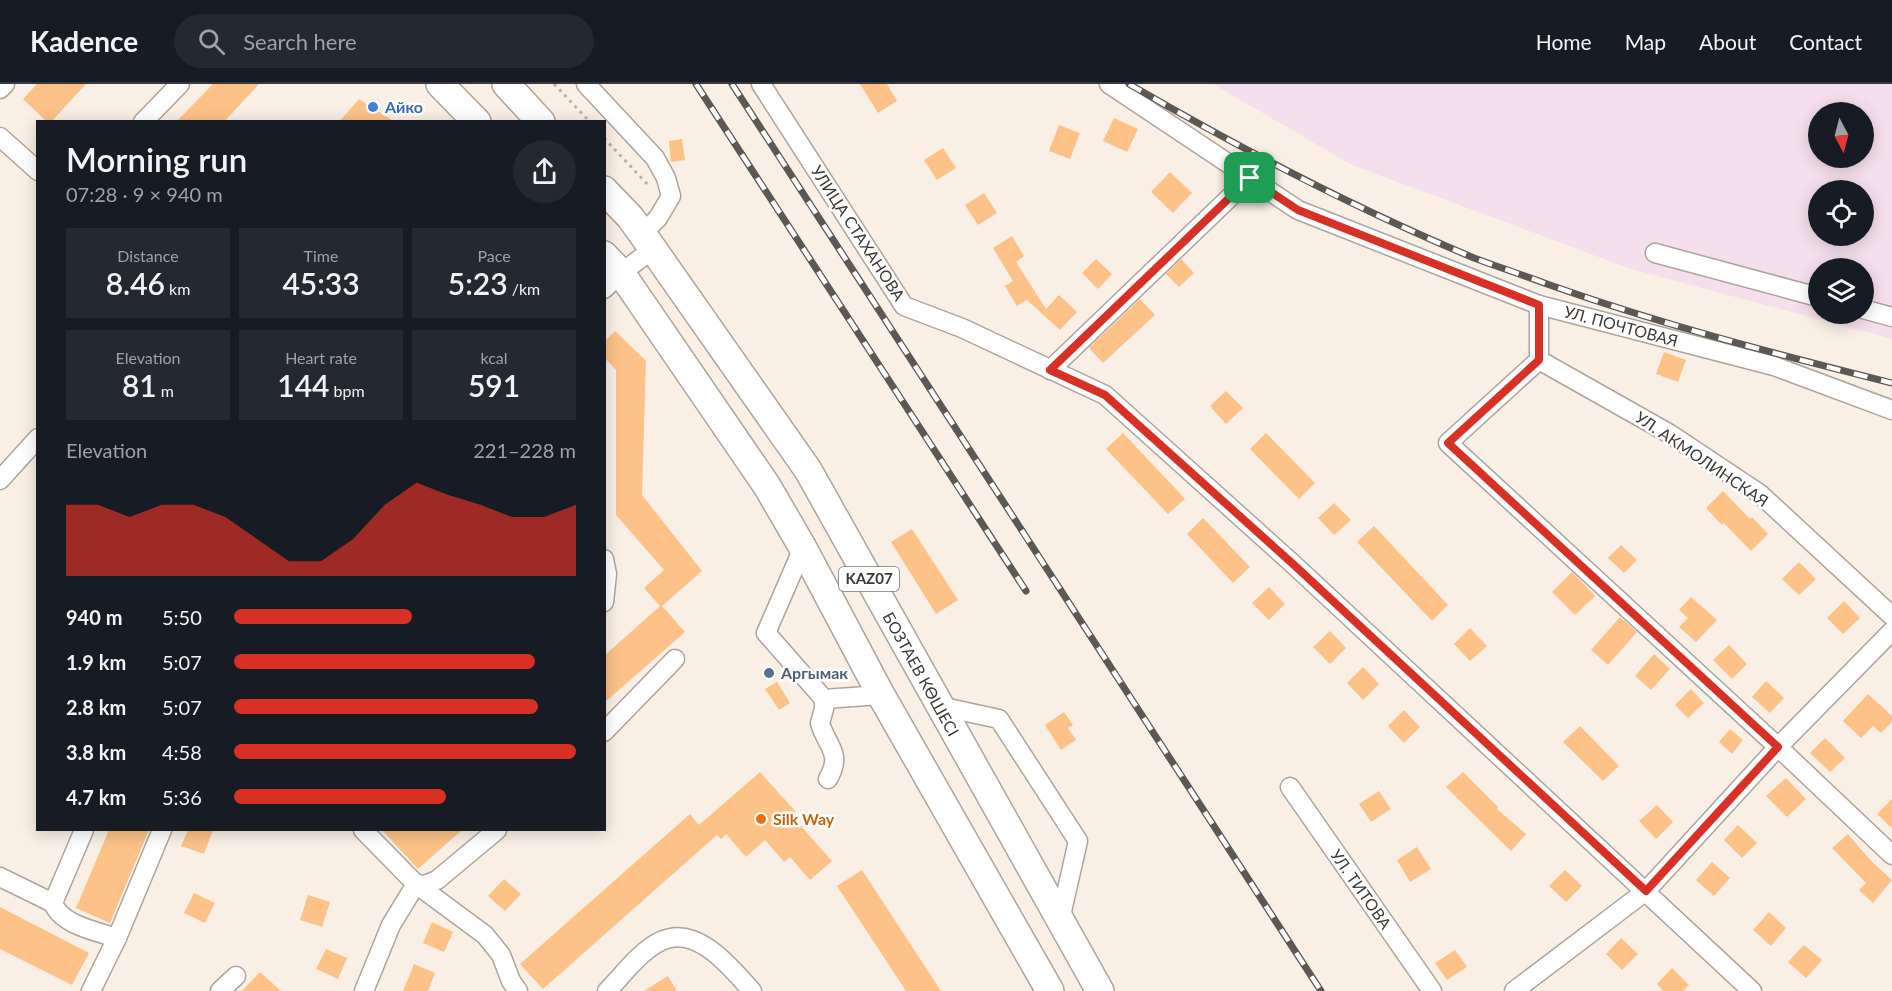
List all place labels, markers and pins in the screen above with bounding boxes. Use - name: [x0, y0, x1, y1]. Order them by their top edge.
- place label: Айко: [384, 97, 423, 116]
- marker: Айко: [366, 100, 380, 114]
- pin: [1224, 152, 1275, 203]
- place label: Аргымак: [780, 663, 848, 682]
- marker: Аргымак: [762, 666, 776, 680]
- place label: Silk Way: [773, 809, 835, 828]
- marker: Silk Way: [754, 812, 768, 826]

